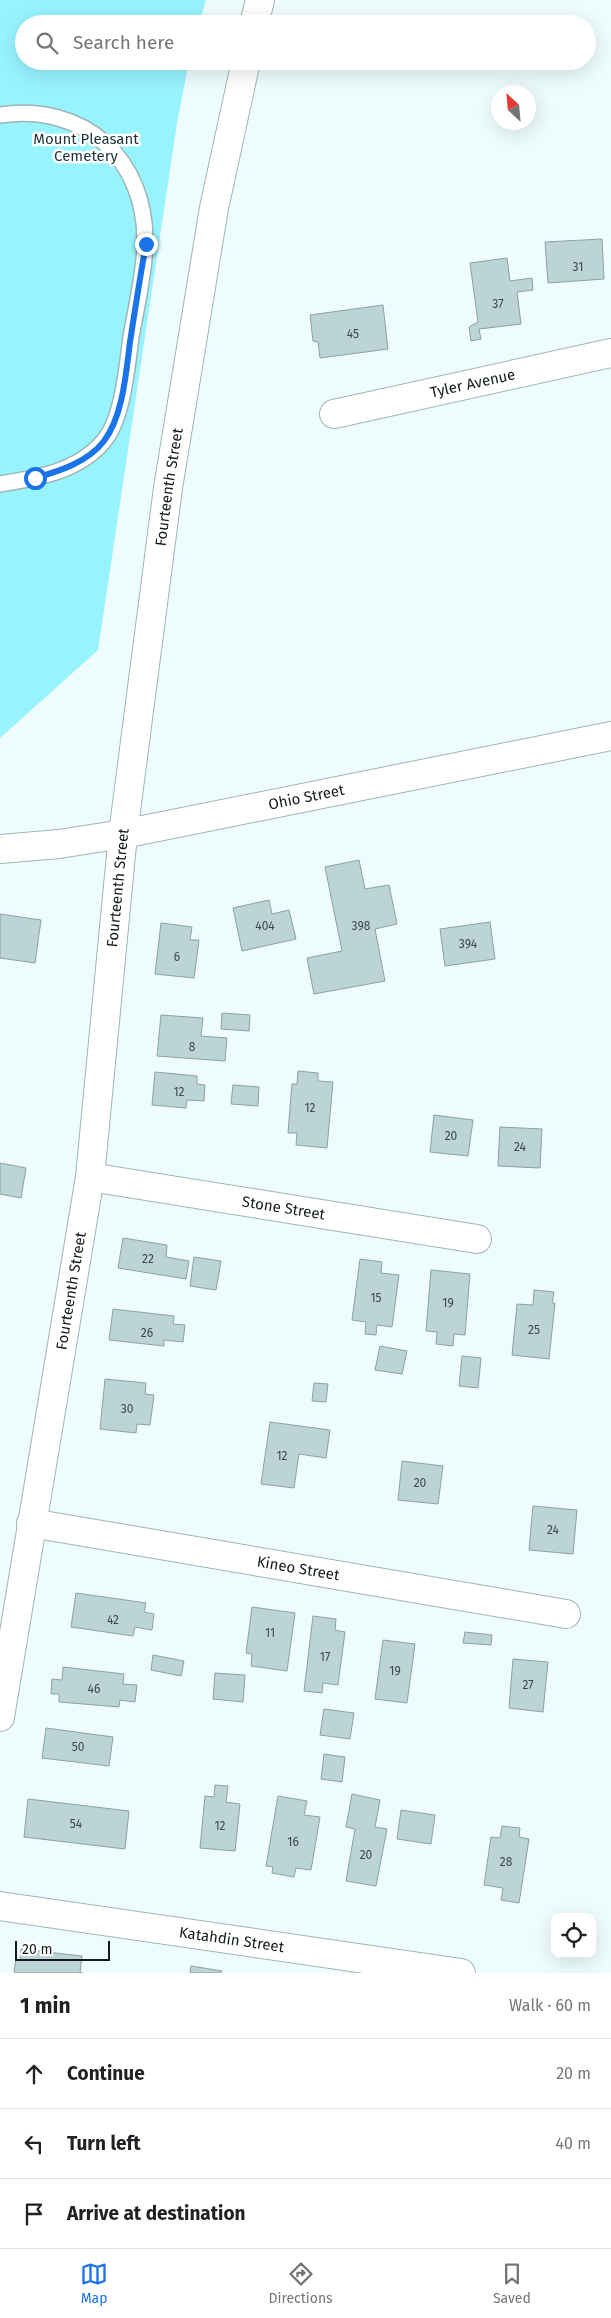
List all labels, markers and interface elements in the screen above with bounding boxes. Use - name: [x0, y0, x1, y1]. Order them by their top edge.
- search box: [15, 15, 596, 70]
- icon: search: [33, 29, 61, 57]
- text: Search here: [73, 31, 174, 54]
- north arrow: [491, 85, 536, 130]
- park label: Mount Pleasant Cemetery: [33, 130, 139, 165]
- route end: [135, 233, 158, 256]
- house number: 31: [573, 260, 583, 274]
- house number: 37: [492, 297, 504, 311]
- house number: 45: [347, 327, 359, 341]
- street label: Tyler Avenue: [428, 365, 517, 402]
- street label: Fourteenth Street: [152, 426, 187, 547]
- route start: [24, 467, 47, 490]
- street label: Ohio Street: [267, 781, 346, 814]
- street label: Fourteenth Street: [103, 827, 133, 948]
- house number: 404: [255, 919, 275, 933]
- house number: 398: [352, 919, 371, 933]
- house number: 394: [459, 937, 478, 951]
- house number: 6: [174, 950, 180, 964]
- house number: 8: [189, 1040, 196, 1054]
- house number: 12: [173, 1085, 185, 1099]
- house number: 12: [304, 1101, 316, 1115]
- house number: 20: [445, 1129, 458, 1143]
- house number: 24: [514, 1140, 527, 1154]
- street label: Stone Street: [241, 1192, 327, 1224]
- street label: Fourteenth Street: [52, 1230, 90, 1351]
- house number: 22: [142, 1252, 154, 1266]
- house number: 15: [370, 1291, 382, 1305]
- house number: 19: [442, 1296, 454, 1310]
- house number: 25: [528, 1323, 540, 1337]
- house number: 26: [141, 1326, 153, 1340]
- house number: 30: [121, 1402, 134, 1416]
- house number: 12: [276, 1449, 288, 1463]
- house number: 20: [414, 1476, 427, 1490]
- house number: 24: [547, 1523, 560, 1537]
- street label: Kineo Street: [255, 1553, 341, 1584]
- house number: 42: [107, 1613, 119, 1627]
- house number: 11: [265, 1626, 275, 1640]
- house number: 17: [320, 1650, 330, 1664]
- house number: 19: [389, 1664, 401, 1678]
- house number: 27: [522, 1678, 534, 1692]
- house number: 46: [88, 1682, 100, 1696]
- house number: 50: [72, 1740, 85, 1754]
- house number: 54: [70, 1817, 83, 1831]
- house number: 12: [214, 1819, 226, 1833]
- house number: 16: [287, 1835, 299, 1849]
- house number: 20: [360, 1848, 373, 1862]
- house number: 28: [500, 1855, 513, 1869]
- map controls: [551, 1913, 596, 1958]
- button: locate: [551, 1913, 596, 1958]
- street label: Katahdin Street: [178, 1923, 286, 1956]
- scale bar: [15, 1938, 110, 1961]
- text: 20 m: [22, 1941, 52, 1958]
- text: 1 min: [20, 1993, 71, 2019]
- text: Walk · 60 m: [509, 1996, 591, 2015]
- icon: ahead: [20, 2060, 48, 2088]
- text: Continue: [67, 2062, 145, 2085]
- text: 20 m: [556, 2064, 591, 2083]
- icon: left: [20, 2130, 48, 2158]
- text: Turn left: [67, 2132, 141, 2155]
- text: 40 m: [556, 2134, 591, 2153]
- icon: arrive: [20, 2200, 48, 2228]
- text: Arrive at destination: [67, 2202, 246, 2225]
- tab: Map: [80, 2260, 108, 2307]
- tab: Directions: [268, 2260, 333, 2307]
- tab: Saved: [493, 2260, 531, 2307]

